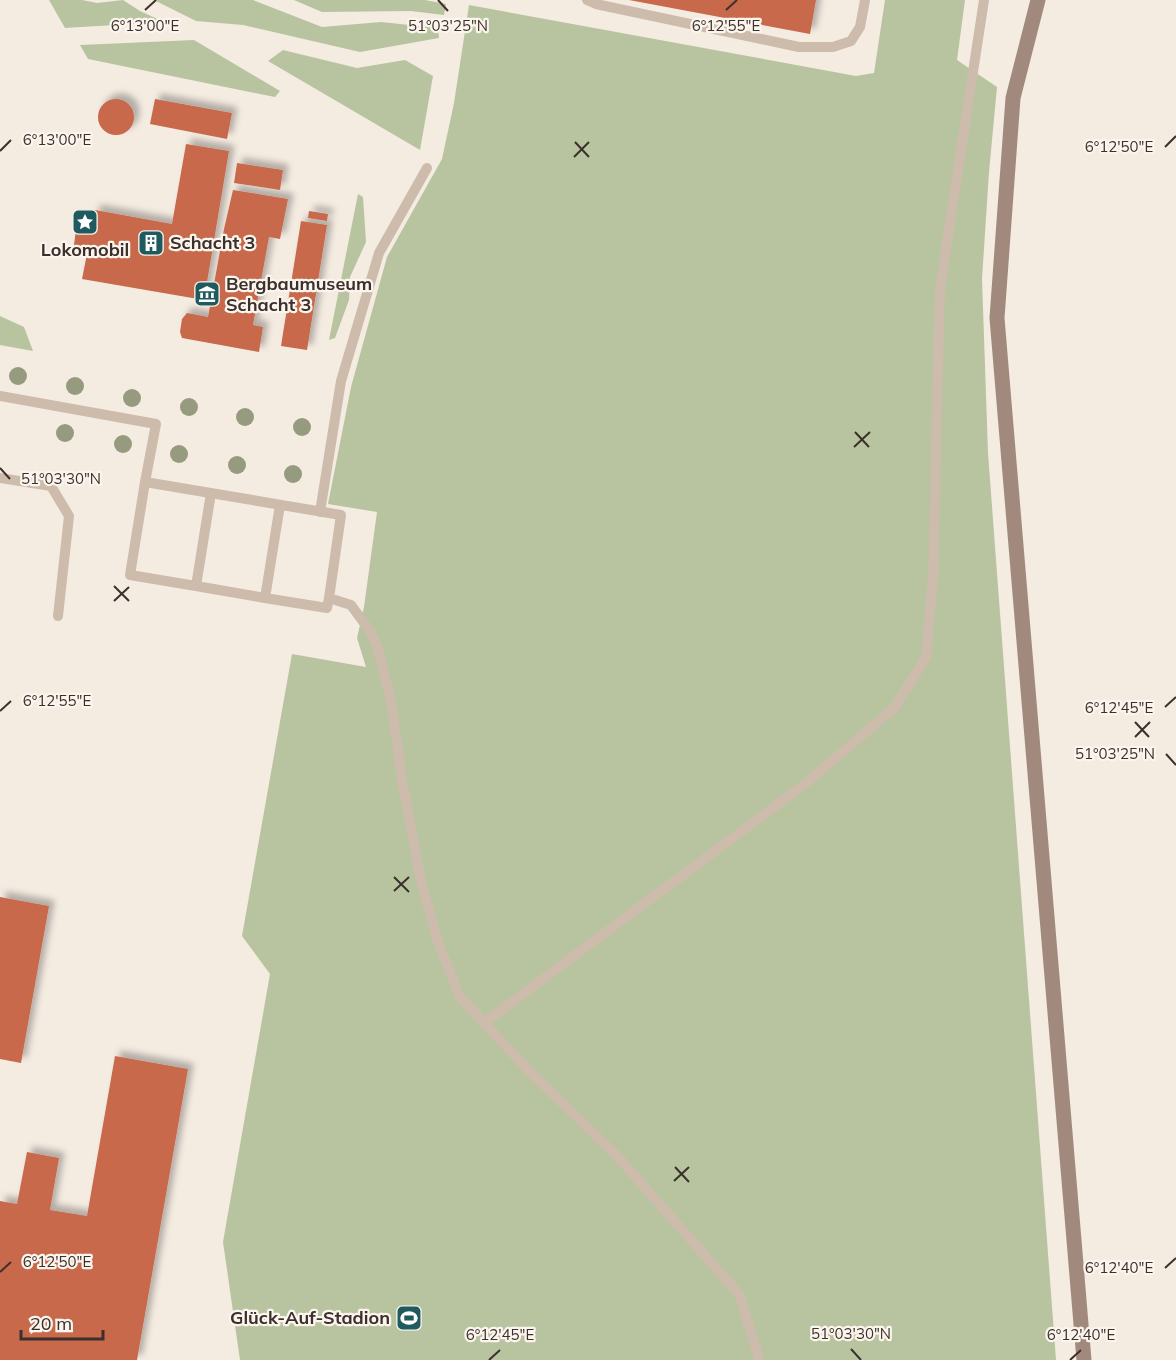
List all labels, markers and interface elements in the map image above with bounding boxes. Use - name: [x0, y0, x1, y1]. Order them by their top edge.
- text: 6°13'00"E: [111, 16, 179, 35]
- text: 51°03'25"N: [408, 16, 488, 35]
- text: 6°12'55"E: [692, 16, 760, 35]
- text: 6°13'00"E: [23, 130, 91, 149]
- text: 6°12'50"E: [1085, 137, 1153, 156]
- place icon: Lokomobil: [70, 207, 100, 237]
- building icon: Schacht 3: [136, 228, 166, 258]
- place label: Schacht 3: [170, 231, 255, 254]
- place label: Lokomobil: [41, 238, 129, 261]
- place label: Bergbaumuseum Schacht 3: [226, 272, 372, 316]
- museum icon: Bergbaumuseum Schacht 3: [192, 279, 222, 309]
- text: 51°03'30"N: [21, 469, 101, 488]
- text: 6°12'55"E: [23, 691, 91, 710]
- text: 6°12'45"E: [1085, 698, 1153, 717]
- text: 51°03'25"N: [1075, 744, 1155, 763]
- text: 6°12'50"E: [23, 1252, 91, 1271]
- text: 6°12'40"E: [1085, 1258, 1153, 1277]
- scale bar: [21, 1303, 104, 1341]
- sports icon: Glück-Auf-Stadion: [394, 1303, 424, 1333]
- place label: Glück-Auf-Stadion: [230, 1306, 390, 1329]
- text: 20 m: [30, 1312, 72, 1335]
- text: 51°03'30"N: [811, 1324, 891, 1343]
- text: 6°12'45"E: [466, 1325, 534, 1344]
- text: 6°12'40"E: [1047, 1325, 1115, 1344]

